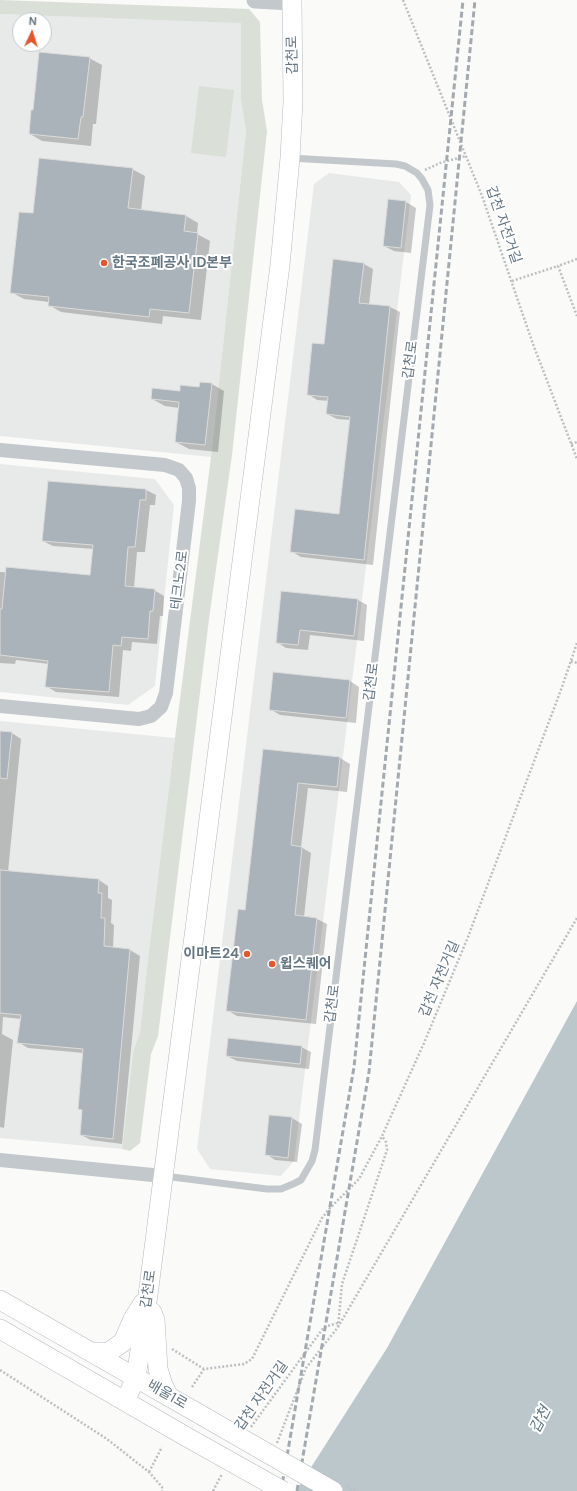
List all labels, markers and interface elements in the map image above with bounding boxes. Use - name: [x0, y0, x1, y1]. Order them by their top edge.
- north arrow: [12, 12, 52, 52]
- text: N: [28, 14, 37, 28]
- street label: 갑천로: [284, 36, 302, 74]
- street label: 갑천 자전거길: [482, 184, 524, 266]
- place label: 한국조폐공사 ID본부: [112, 255, 232, 271]
- marker: 한국조폐공사 ID본부: [99, 258, 109, 268]
- street label: 갑천로: [400, 340, 422, 380]
- street label: 테크노2로: [168, 549, 192, 611]
- street label: 갑천로: [361, 662, 383, 702]
- street label: 갑천 자전거길: [416, 938, 464, 1020]
- place label: 이마트24: [183, 946, 239, 962]
- marker: 이마트24: [242, 949, 252, 959]
- place label: 윕스퀘어: [280, 956, 332, 972]
- marker: 윕스퀘어: [267, 959, 277, 969]
- street label: 갑천로: [322, 984, 344, 1024]
- street label: 갑천로: [138, 1269, 160, 1309]
- street label: 갑천 자전거길: [232, 1358, 292, 1434]
- street label: 배울1로: [144, 1377, 190, 1413]
- water label: 갑천: [527, 1404, 555, 1436]

